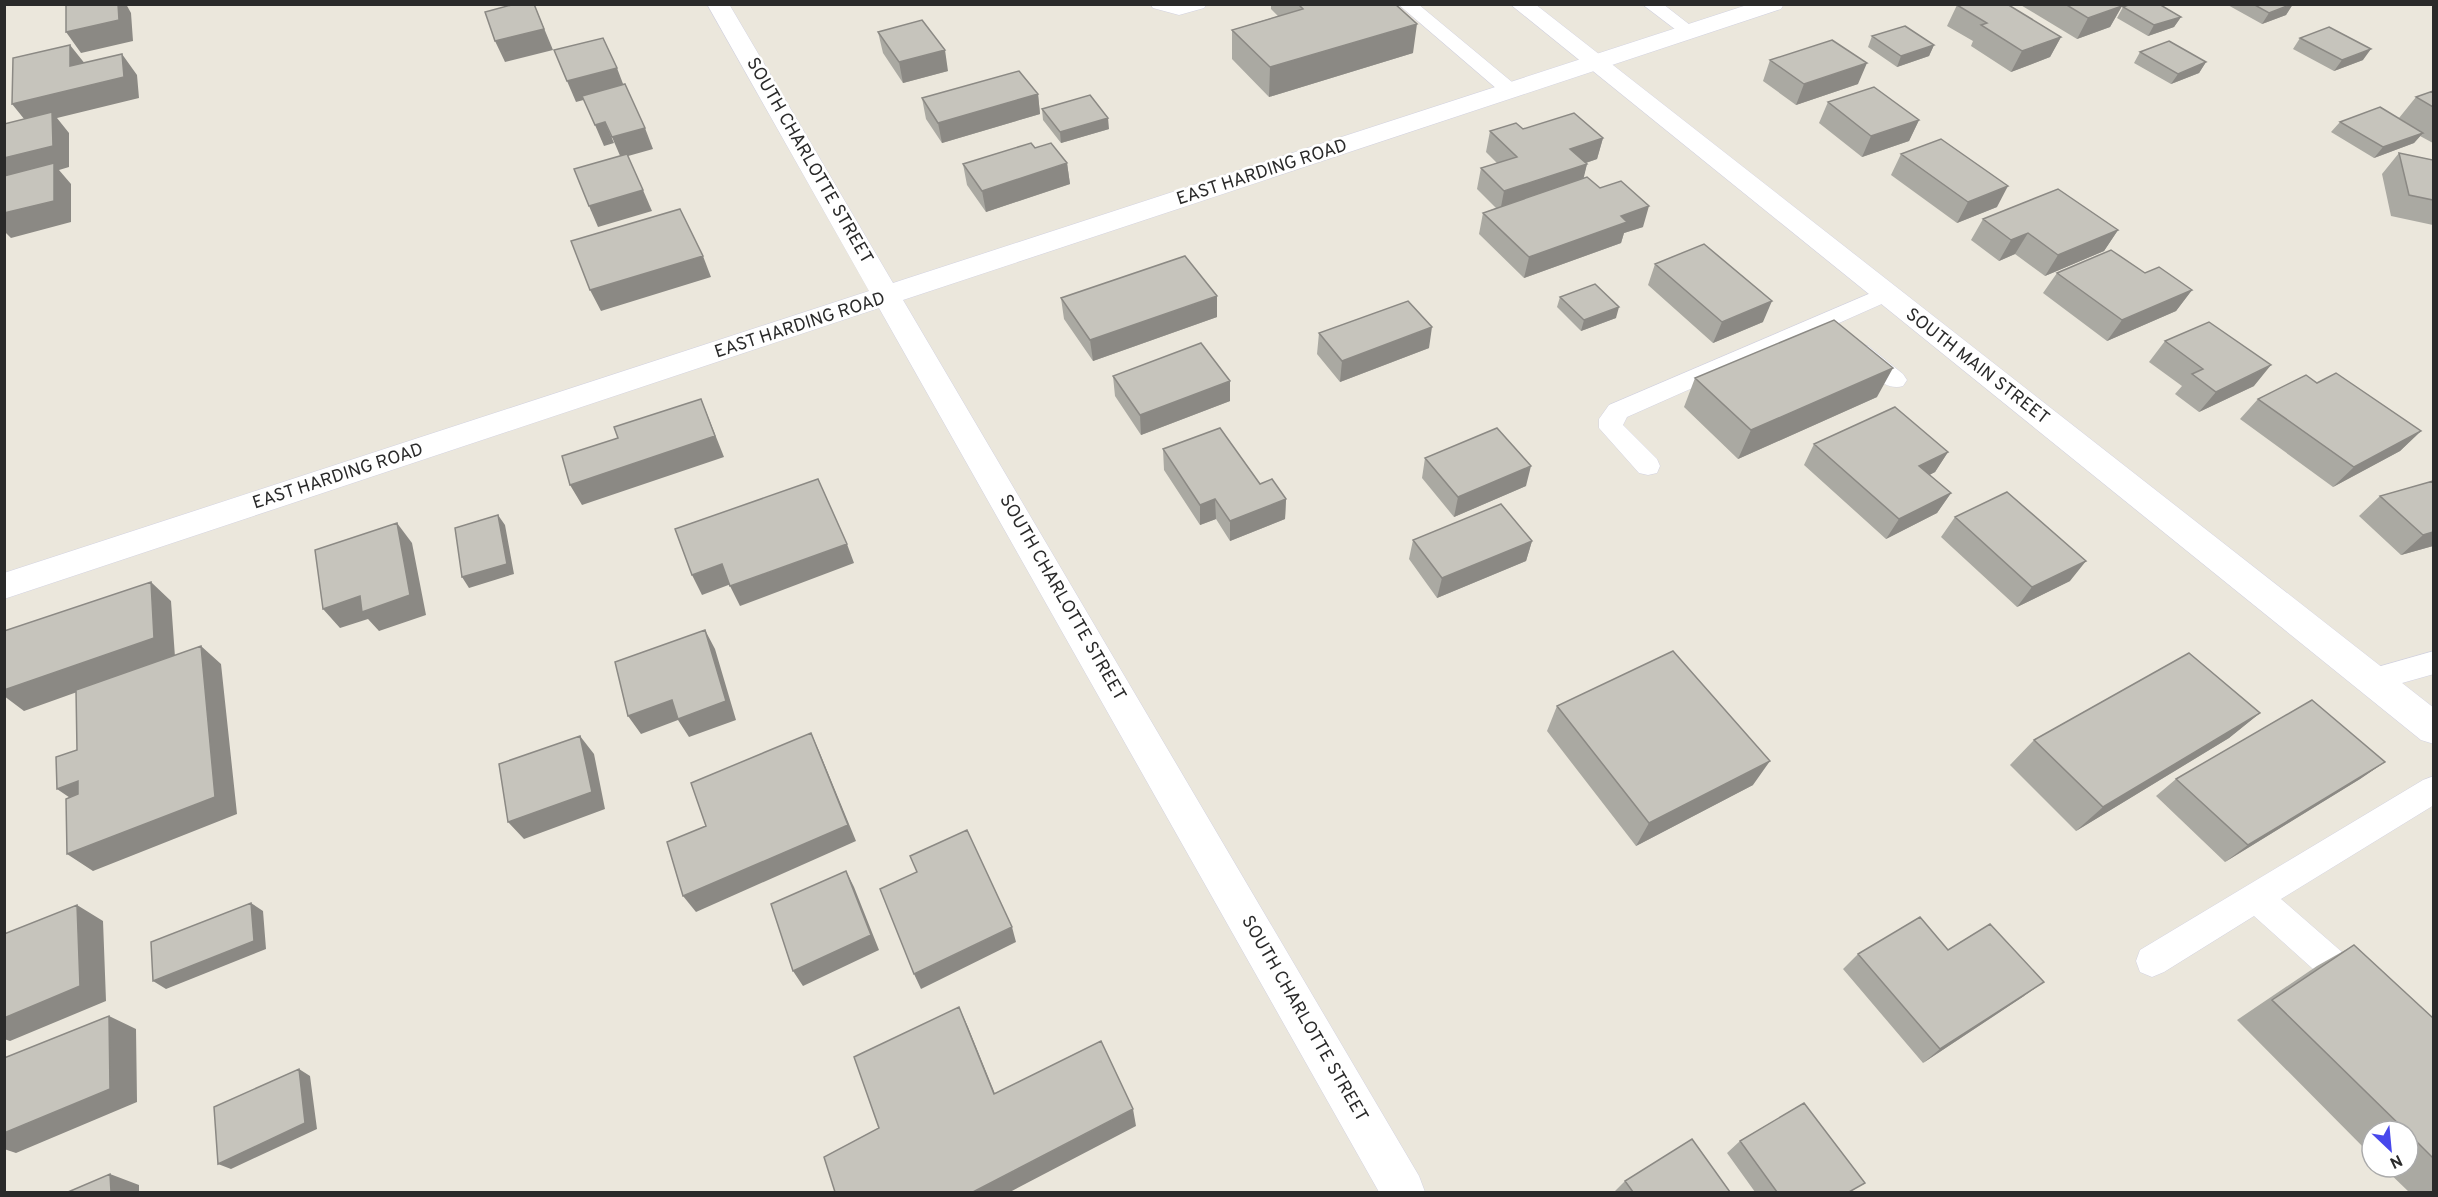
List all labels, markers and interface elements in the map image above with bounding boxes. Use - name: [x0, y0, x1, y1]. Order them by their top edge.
- street label: SOUTH CHARLOTTE STREET: [740, 54, 878, 268]
- street label: EAST HARDING ROAD: [1174, 135, 1350, 211]
- street label: EAST HARDING ROAD: [712, 288, 888, 364]
- street label: SOUTH MAIN STREET: [1900, 304, 2054, 430]
- street label: EAST HARDING ROAD: [250, 439, 426, 515]
- street label: SOUTH CHARLOTTE STREET: [993, 491, 1131, 705]
- street label: SOUTH CHARLOTTE STREET: [1235, 912, 1373, 1126]
- north arrow: [2360, 1119, 2420, 1179]
- text: N: [2386, 1149, 2405, 1172]

